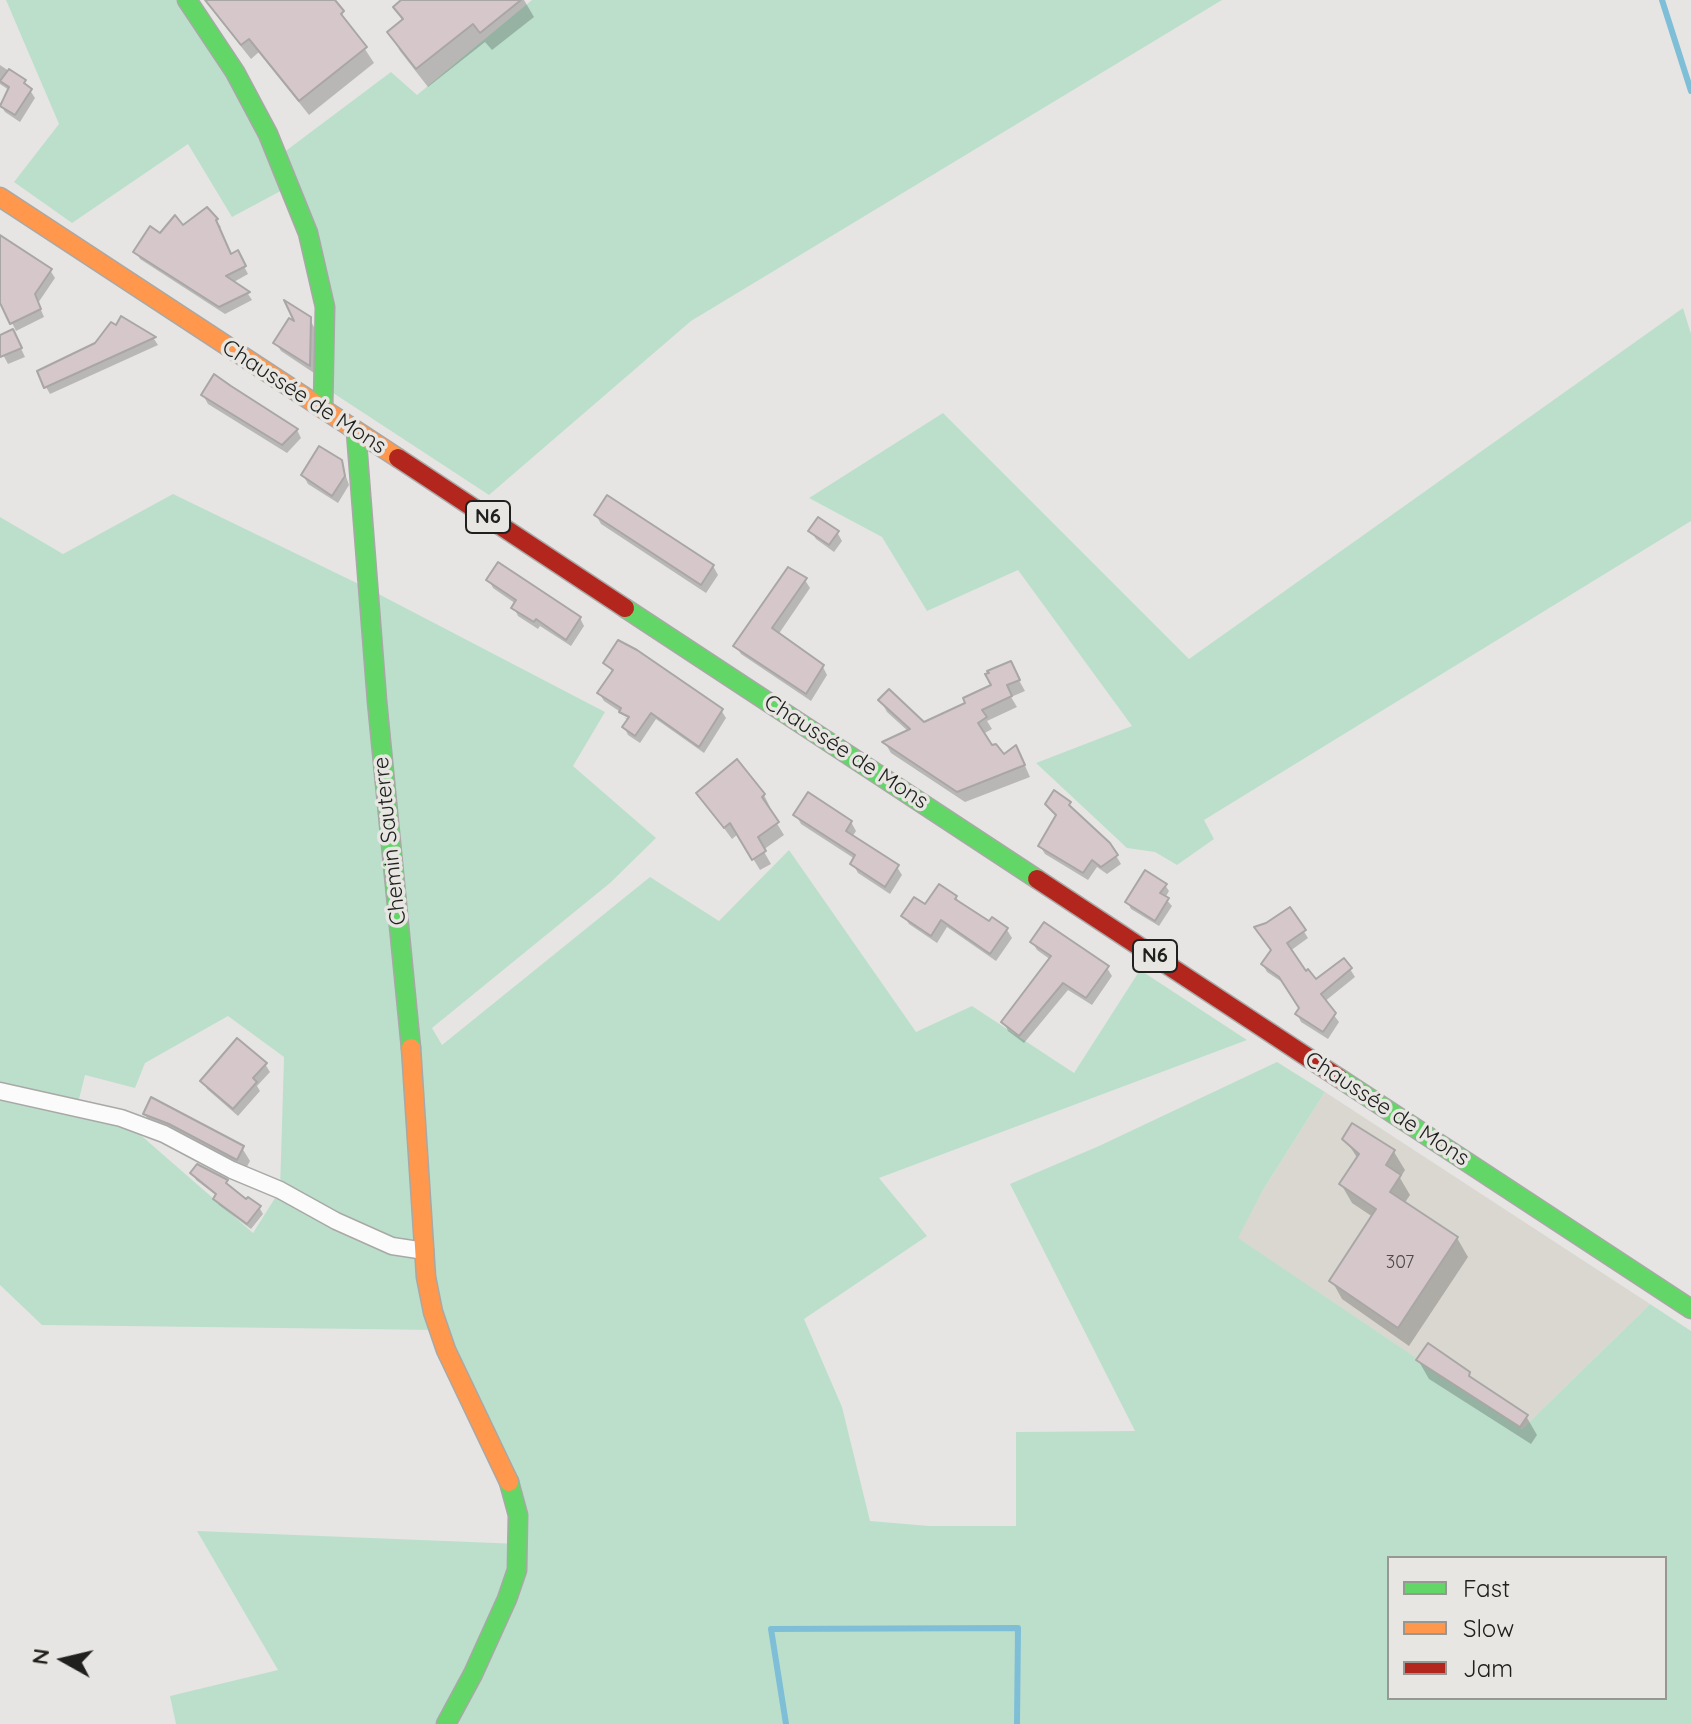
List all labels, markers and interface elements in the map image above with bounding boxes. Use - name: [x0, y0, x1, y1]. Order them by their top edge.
- street label: Chaussée de Mons: [217, 334, 391, 460]
- road number: N6: [466, 501, 510, 533]
- street label: Chaussée de Mons: [759, 689, 933, 815]
- street label: Chemin Sauterre: [368, 755, 412, 927]
- road number: N6: [1133, 940, 1177, 972]
- street label: Chaussée de Mons: [1300, 1046, 1474, 1172]
- house number: 307: [1386, 1252, 1414, 1274]
- legend: [1387, 1556, 1667, 1700]
- text: Fast: [1463, 1573, 1510, 1603]
- text: Slow: [1463, 1613, 1514, 1643]
- north arrow: [24, 1620, 104, 1700]
- text: N: [25, 1647, 55, 1667]
- text: Jam: [1463, 1653, 1513, 1683]

